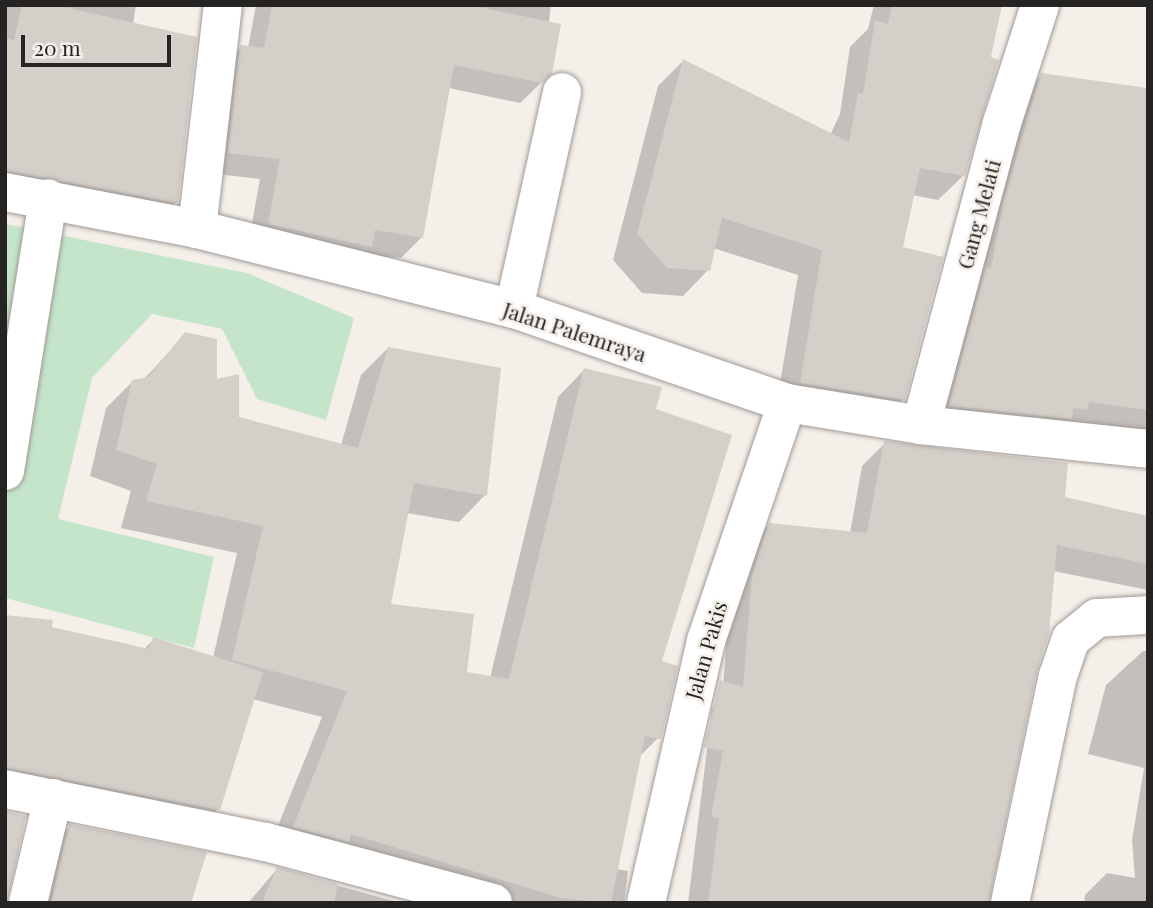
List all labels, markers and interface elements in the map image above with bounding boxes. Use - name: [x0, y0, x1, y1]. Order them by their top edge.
- scale bar: [24, 21, 175, 65]
- text: 20 m: [34, 33, 81, 61]
- street label: Gang Melati: [951, 156, 1005, 272]
- street label: Jalan Palemraya: [500, 296, 650, 366]
- street label: Jalan Pakis: [679, 598, 731, 702]

